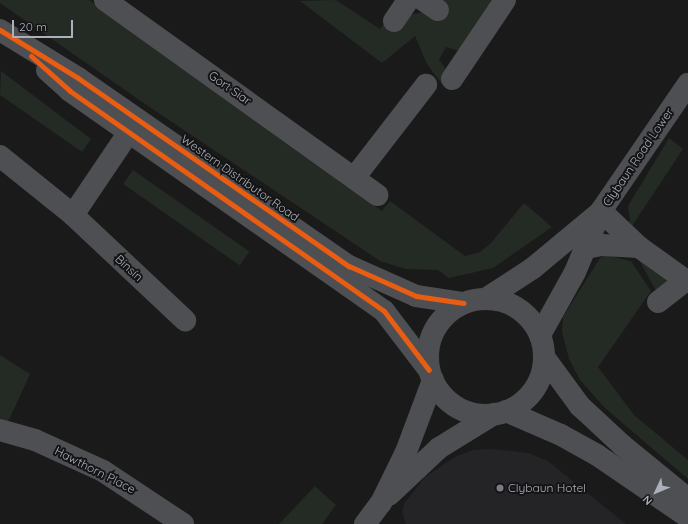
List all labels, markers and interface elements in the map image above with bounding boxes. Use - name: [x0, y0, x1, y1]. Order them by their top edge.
- scale bar: [14, 12, 75, 38]
- text: 20 m: [19, 19, 47, 34]
- street label: Gort Siar: [206, 68, 254, 108]
- street label: Clybaun Road Lower: [600, 105, 676, 209]
- street label: Western Distributor Road: [178, 132, 302, 224]
- street label: Binsín: [112, 252, 146, 284]
- street label: Hawthorn Place: [52, 443, 138, 497]
- north arrow: [636, 472, 676, 512]
- place label: Clybaun Hotel: [508, 481, 586, 495]
- marker: Clybaun Hotel: [495, 483, 505, 493]
- text: N: [640, 493, 655, 508]

